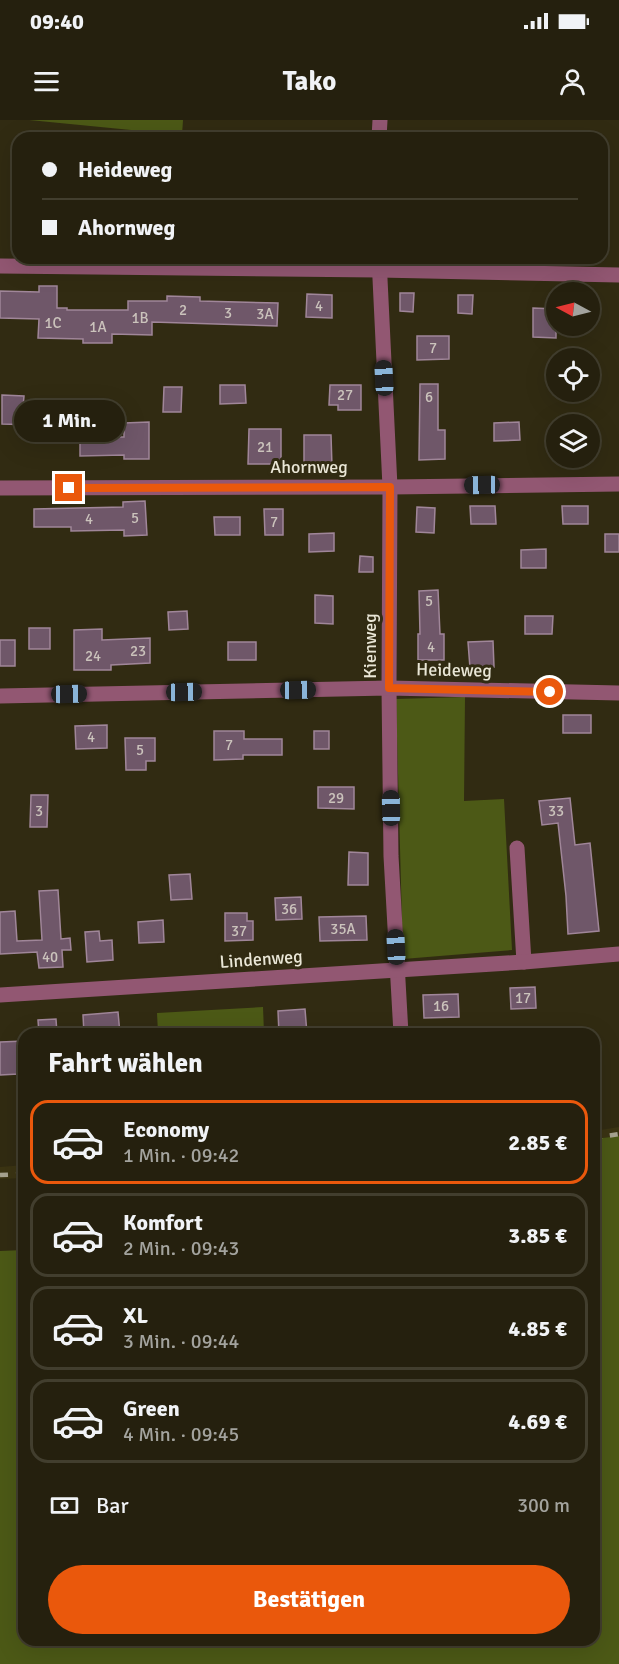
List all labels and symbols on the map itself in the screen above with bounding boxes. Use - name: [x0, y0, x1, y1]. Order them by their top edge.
- north arrow: [546, 282, 600, 336]
- house number: 4: [315, 297, 323, 315]
- house number: 2: [179, 301, 187, 319]
- house number: 3: [224, 304, 232, 322]
- house number: 3A: [256, 305, 274, 323]
- house number: 1B: [131, 309, 149, 327]
- house number: 1C: [44, 314, 62, 332]
- house number: 1A: [89, 318, 107, 336]
- house number: 7: [429, 339, 437, 357]
- car: [374, 360, 394, 396]
- house number: 27: [337, 386, 353, 404]
- house number: 6: [425, 388, 433, 406]
- callout: 1 Min.: [14, 401, 124, 443]
- house number: 21: [257, 438, 273, 456]
- street label: Ahornweg: [270, 456, 348, 478]
- route end: [55, 474, 82, 501]
- car: [464, 476, 500, 494]
- house number: 5: [131, 509, 139, 527]
- house number: 4: [85, 510, 93, 528]
- house number: 7: [270, 513, 278, 531]
- house number: 5: [425, 592, 433, 610]
- street label: Kienweg: [359, 613, 381, 679]
- house number: 4: [427, 638, 435, 656]
- house number: 23: [130, 642, 146, 660]
- house number: 24: [85, 647, 101, 665]
- street label: Heideweg: [416, 658, 492, 682]
- route start: [536, 678, 563, 705]
- car: [280, 681, 316, 699]
- car: [166, 683, 202, 701]
- car: [51, 685, 87, 703]
- house number: 4: [87, 728, 95, 746]
- house number: 7: [225, 736, 233, 754]
- house number: 5: [136, 741, 144, 759]
- house number: 29: [328, 789, 344, 807]
- car: [382, 790, 400, 826]
- house number: 3: [35, 802, 43, 820]
- house number: 33: [548, 802, 564, 820]
- house number: 36: [281, 900, 297, 918]
- house number: 35A: [330, 920, 356, 938]
- house number: 37: [231, 922, 247, 940]
- car: [386, 929, 406, 965]
- street label: Lindenweg: [219, 945, 303, 973]
- house number: 40: [42, 948, 58, 966]
- house number: 17: [515, 989, 531, 1007]
- house number: 16: [433, 997, 449, 1015]

